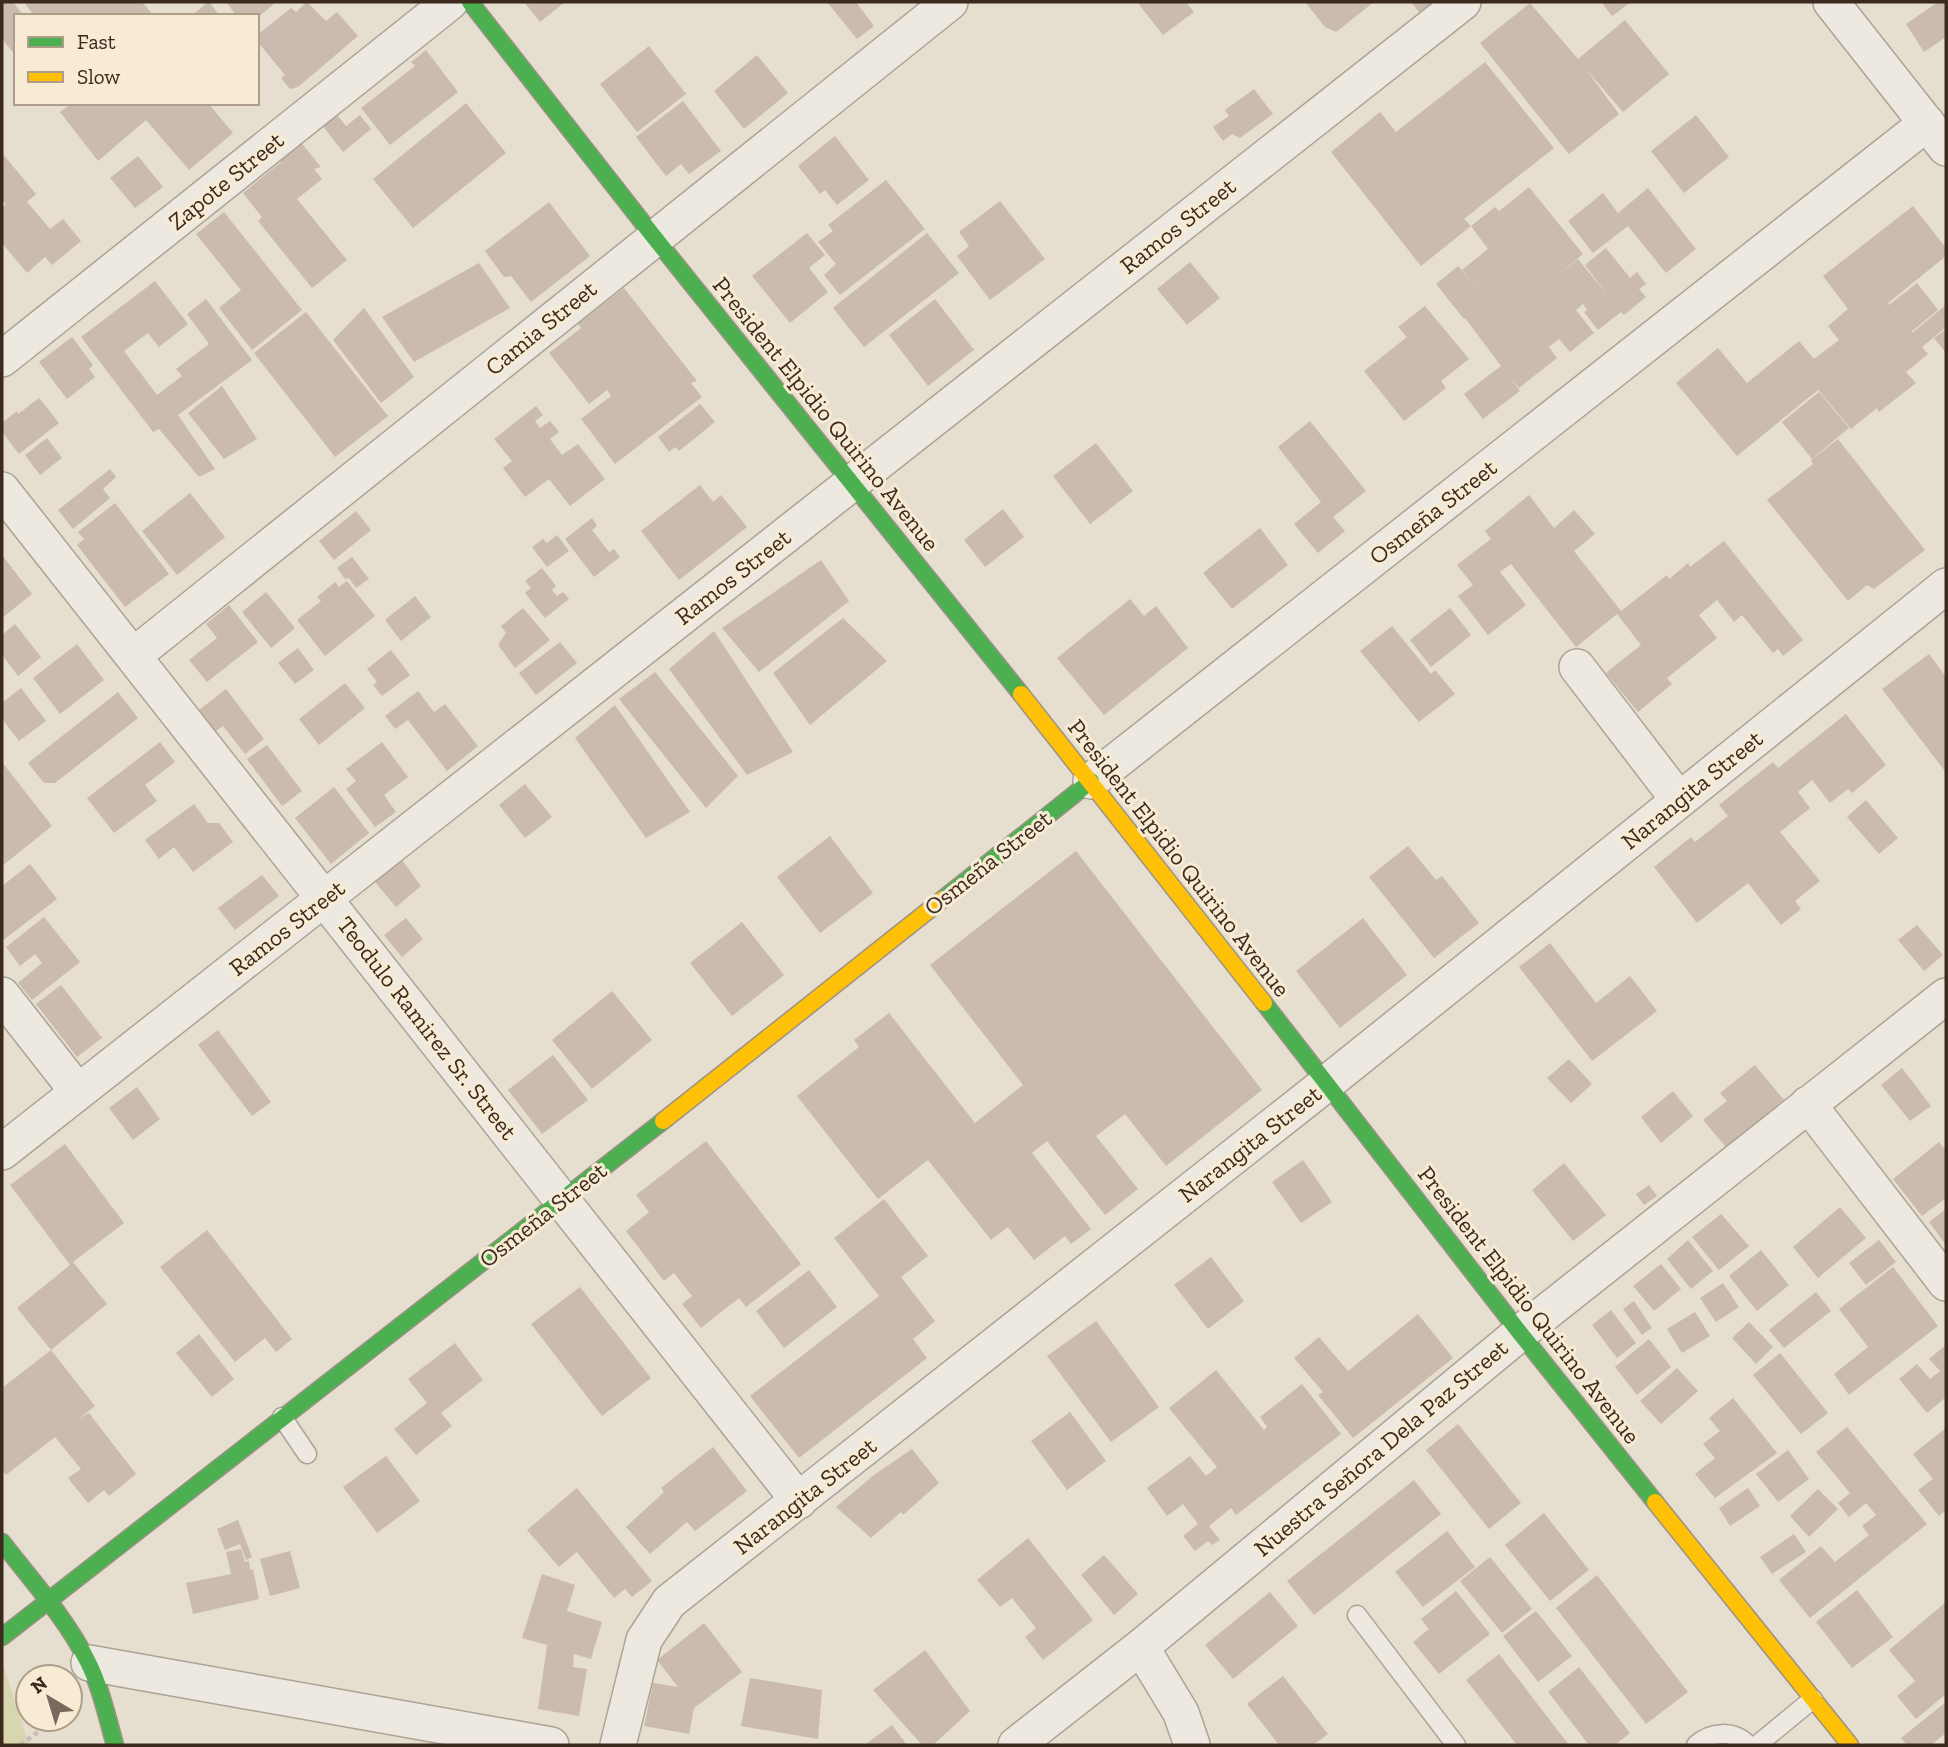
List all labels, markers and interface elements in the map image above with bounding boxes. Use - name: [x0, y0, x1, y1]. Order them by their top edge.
- legend: [14, 14, 259, 105]
- text: Fast: [77, 29, 116, 54]
- text: Slow: [77, 64, 120, 89]
- street label: Zapote Street: [162, 125, 289, 236]
- street label: Ramos Street: [1114, 171, 1241, 280]
- street label: President Elpidio Quirino Avenue: [707, 271, 946, 557]
- street label: Camia Street: [479, 274, 602, 381]
- street label: Osmeña Street: [1363, 453, 1502, 570]
- street label: Ramos Street: [669, 522, 796, 631]
- street label: President Elpidio Quirino Avenue: [1062, 713, 1297, 1002]
- street label: Narangita Street: [1615, 724, 1768, 855]
- street label: Osmeña Street: [918, 804, 1057, 921]
- street label: Ramos Street: [223, 873, 350, 982]
- street label: Teodulo Ramirez Sr. Street: [331, 910, 524, 1145]
- street label: Narangita Street: [1173, 1079, 1327, 1208]
- street label: Osmeña Street: [473, 1156, 612, 1273]
- street label: President Elpidio Quirino Avenue: [1412, 1160, 1647, 1449]
- street label: Nuestra Señora Dela Paz Street: [1248, 1333, 1514, 1562]
- street label: Narangita Street: [728, 1431, 882, 1560]
- north arrow: [14, 1663, 84, 1733]
- text: N: [26, 1671, 52, 1699]

